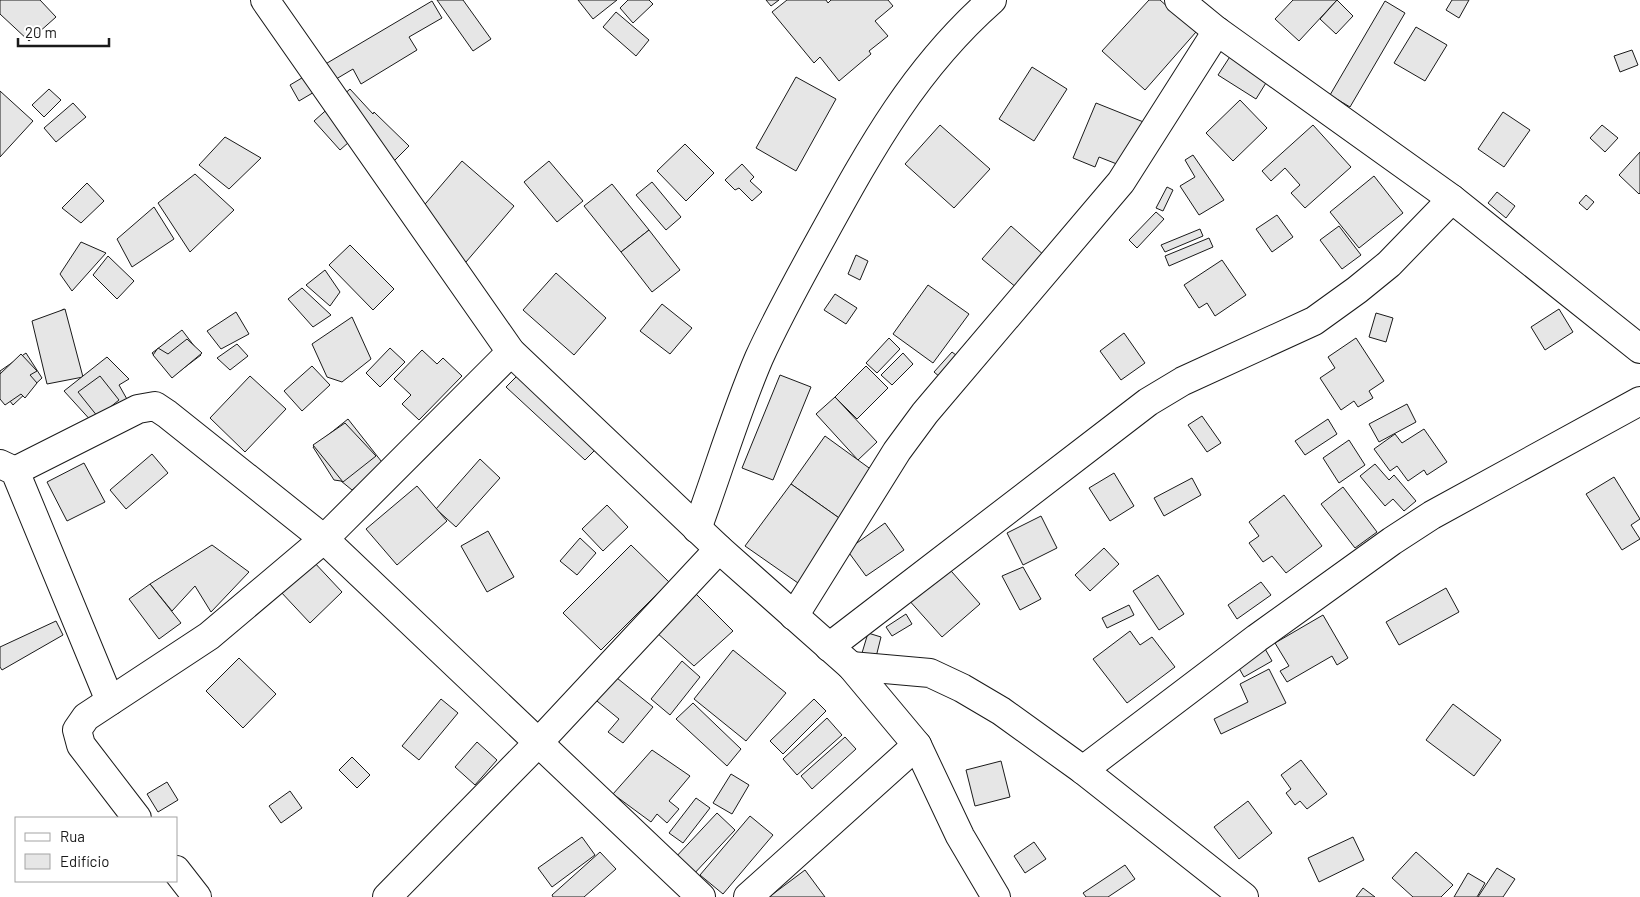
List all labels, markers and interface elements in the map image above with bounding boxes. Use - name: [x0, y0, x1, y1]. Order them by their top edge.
- scale bar: [18, 15, 109, 47]
- text: 20 m: [25, 23, 57, 41]
- legend: [15, 817, 178, 882]
- text: Rua: [60, 827, 85, 845]
- text: Edifício: [60, 852, 109, 870]

